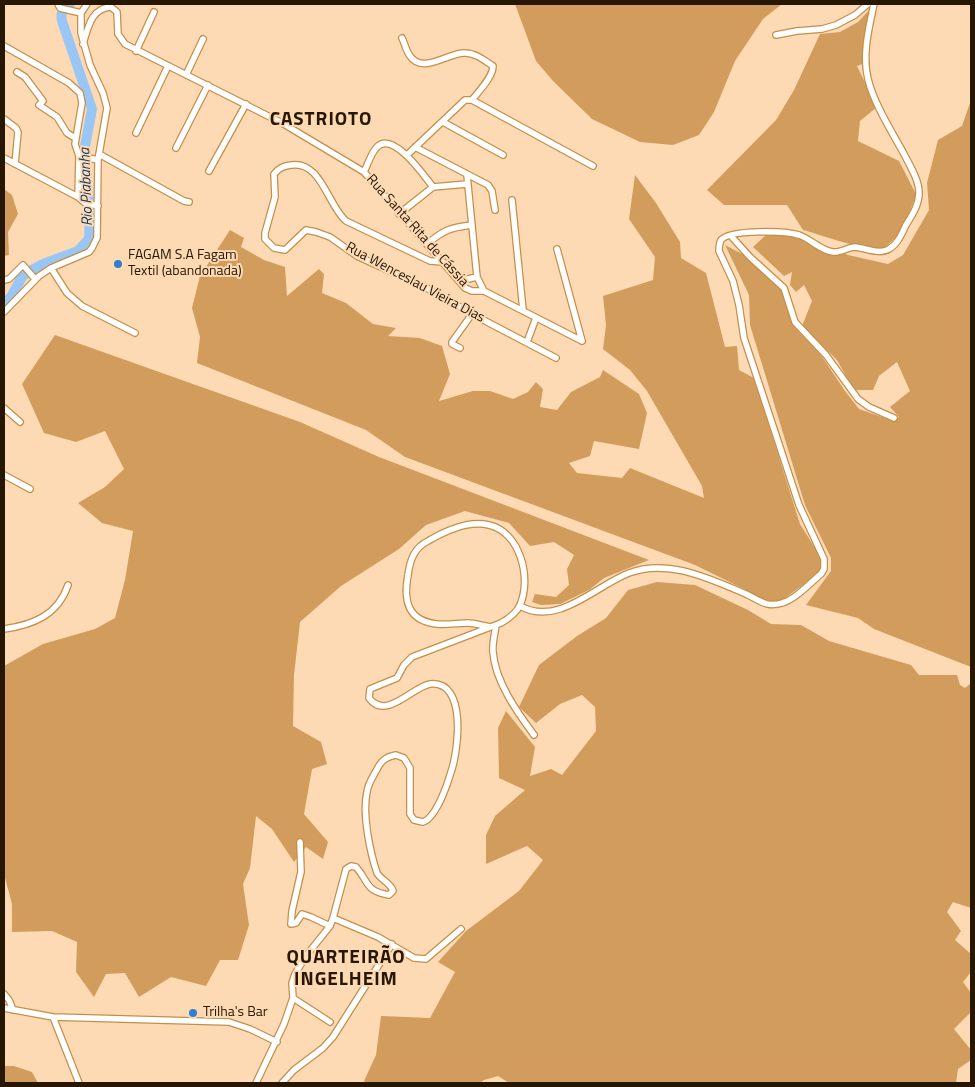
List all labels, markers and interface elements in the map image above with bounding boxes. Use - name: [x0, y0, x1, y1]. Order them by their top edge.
- district label: CASTRIOTO: [269, 109, 373, 131]
- water label: Rio Piabanha: [77, 147, 97, 227]
- street label: Rua Santa Rita de Cássia: [362, 171, 472, 291]
- street label: Rua Wenceslau Vieira Dias: [343, 239, 487, 327]
- place label: FAGAM S.A Fagam Textil (abandonada): [128, 248, 242, 280]
- marker: FAGAM S.A Fagam Textil (abandonada): [112, 258, 124, 270]
- district label: QUARTEIRÃO INGELHEIM: [285, 947, 407, 991]
- place label: Trilha's Bar: [203, 1005, 268, 1021]
- marker: Trilha's Bar: [187, 1007, 199, 1019]

